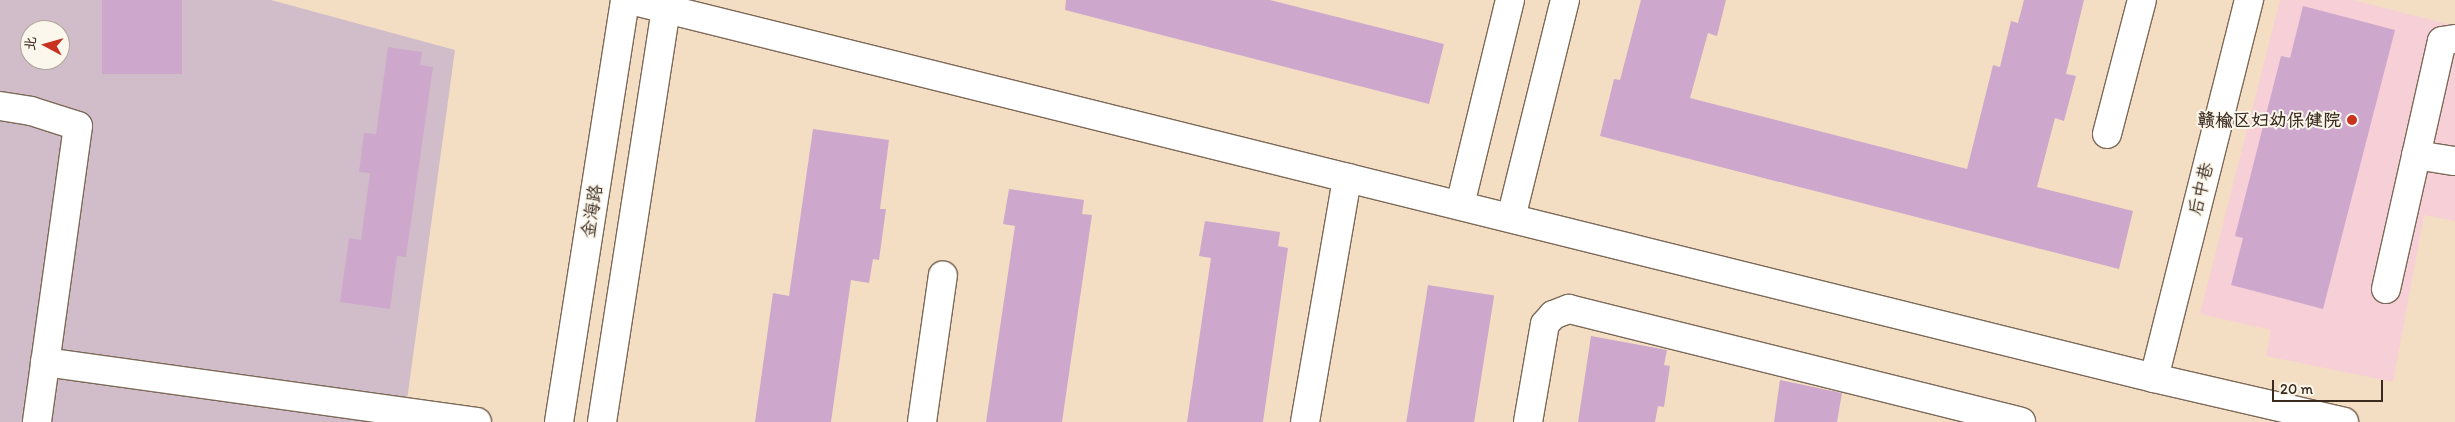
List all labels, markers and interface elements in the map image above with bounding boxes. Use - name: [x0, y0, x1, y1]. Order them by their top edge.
- north arrow: [20, 20, 70, 70]
- text: 北: [21, 36, 40, 51]
- place label: 赣榆区妇幼保健院: [2197, 109, 2341, 131]
- marker: 赣榆区妇幼保健院: [2345, 113, 2359, 127]
- street label: 后中巷: [2184, 160, 2218, 218]
- street label: 金海路: [577, 183, 607, 239]
- scale bar: [2275, 370, 2386, 402]
- text: 20 m: [2280, 380, 2313, 398]

